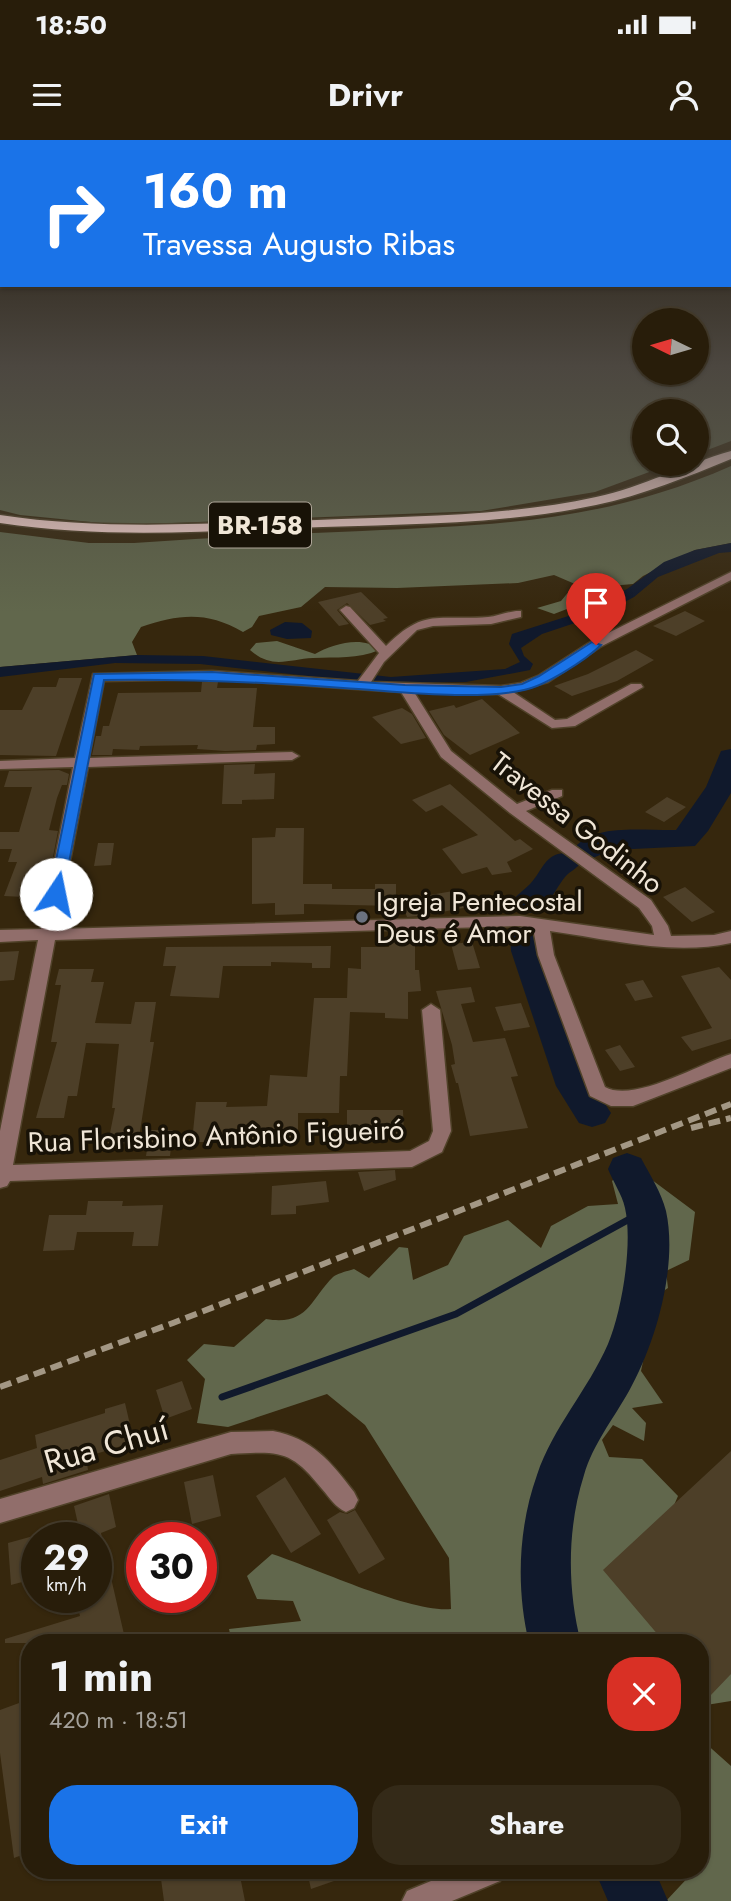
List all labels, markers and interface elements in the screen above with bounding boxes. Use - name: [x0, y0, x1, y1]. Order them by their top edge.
- text: 18:50: [35, 6, 107, 44]
- text: Drivr: [328, 72, 403, 118]
- icon: menu: [28, 76, 66, 114]
- icon: person: [665, 76, 703, 114]
- text: 160 m: [143, 156, 288, 226]
- icon: right: [28, 168, 119, 259]
- text: Travessa Augusto Ribas: [143, 221, 455, 267]
- north arrow: [632, 308, 709, 385]
- map controls: [632, 308, 709, 476]
- button: search: [632, 399, 709, 476]
- road number: BR-158: [209, 502, 311, 548]
- pin: [566, 573, 626, 645]
- icon: arrive: [577, 584, 615, 622]
- street label: Travessa Godinho: [482, 742, 672, 904]
- position arrow: [19, 857, 93, 931]
- place label: Igreja Pentecostal Deus é Amor: [376, 881, 583, 954]
- marker: Igreja Pentecostal Deus é Amor: [354, 909, 370, 925]
- street label: Rua Florisbino Antônio Figueiró: [27, 1109, 405, 1163]
- street label: Rua Chuí: [38, 1404, 175, 1485]
- speed limit sign: 30: [126, 1522, 217, 1613]
- text: 29: [43, 1533, 90, 1583]
- text: km/h: [46, 1572, 87, 1598]
- text: 1 min: [49, 1646, 153, 1707]
- button: close: [607, 1657, 681, 1731]
- text: 420 m · 18:51: [49, 1703, 188, 1737]
- button: Exit: [49, 1785, 358, 1865]
- button: Share: [372, 1785, 681, 1865]

